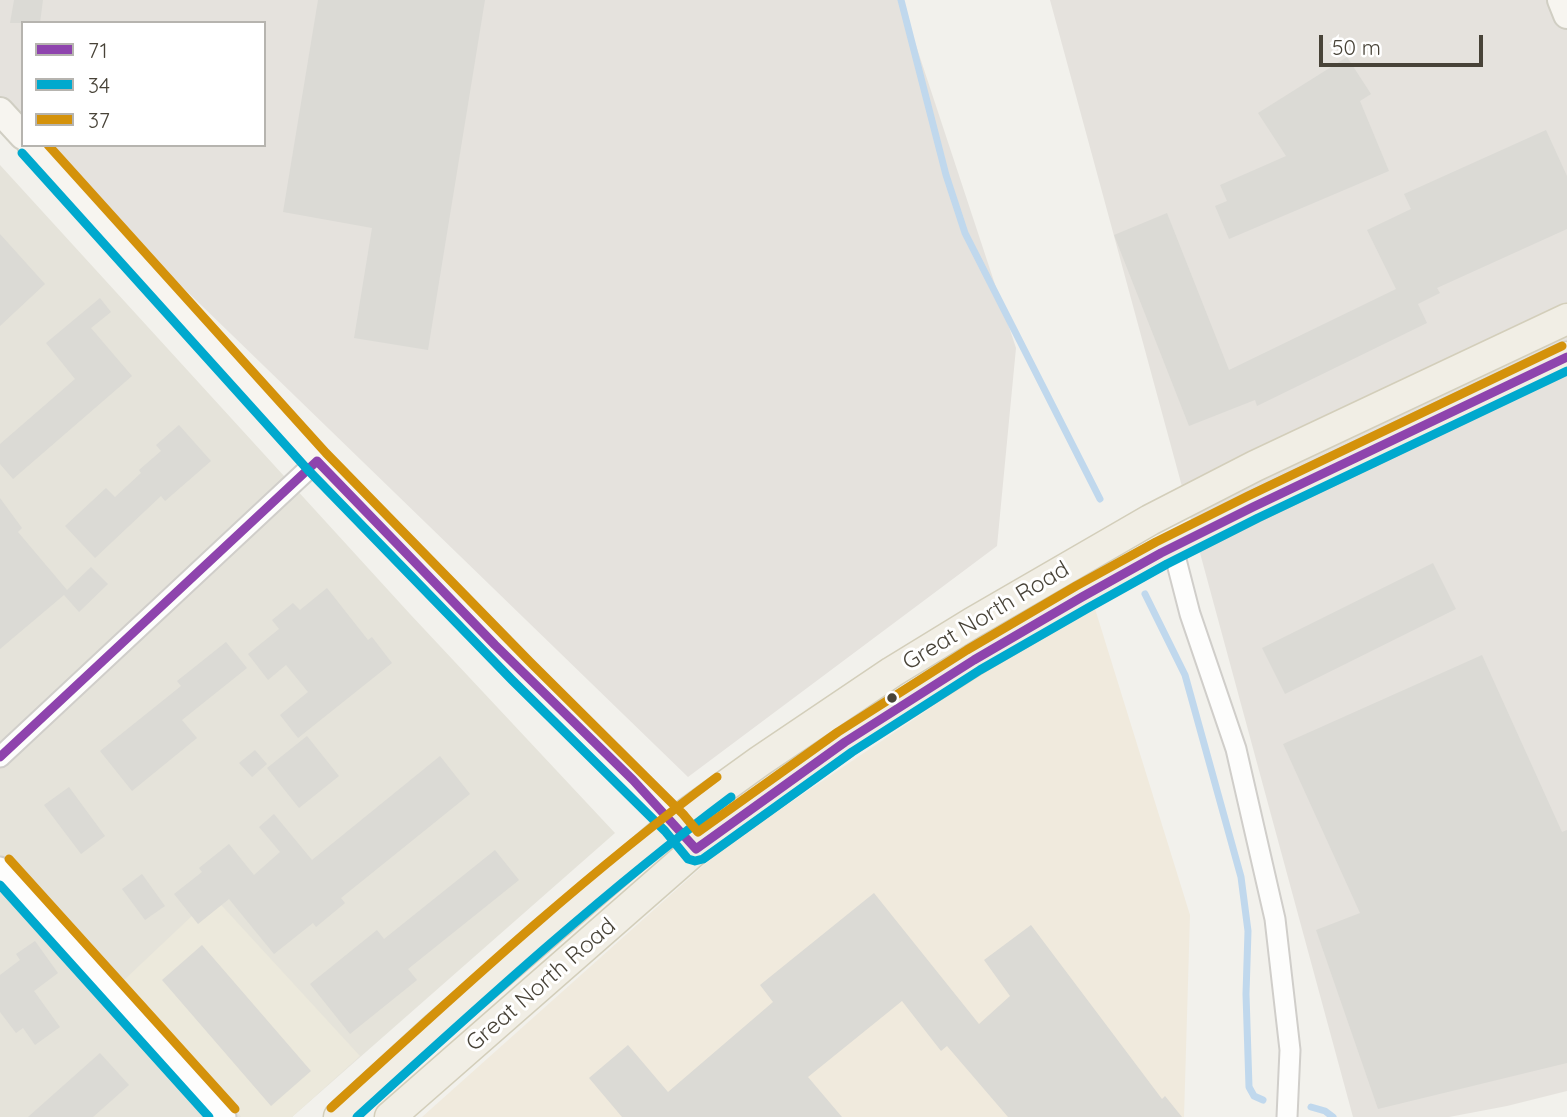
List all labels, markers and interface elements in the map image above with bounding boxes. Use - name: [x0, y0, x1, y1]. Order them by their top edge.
- legend: [21, 21, 266, 147]
- scale bar: [1322, 21, 1486, 65]
- text: 50 m: [1332, 34, 1381, 60]
- text: 71: [88, 37, 108, 63]
- text: 34: [88, 72, 110, 98]
- text: 37: [88, 107, 110, 133]
- street label: Great North Road: [898, 555, 1074, 677]
- unlabelled marker: [885, 691, 899, 705]
- street label: Great North Road: [461, 913, 621, 1057]

